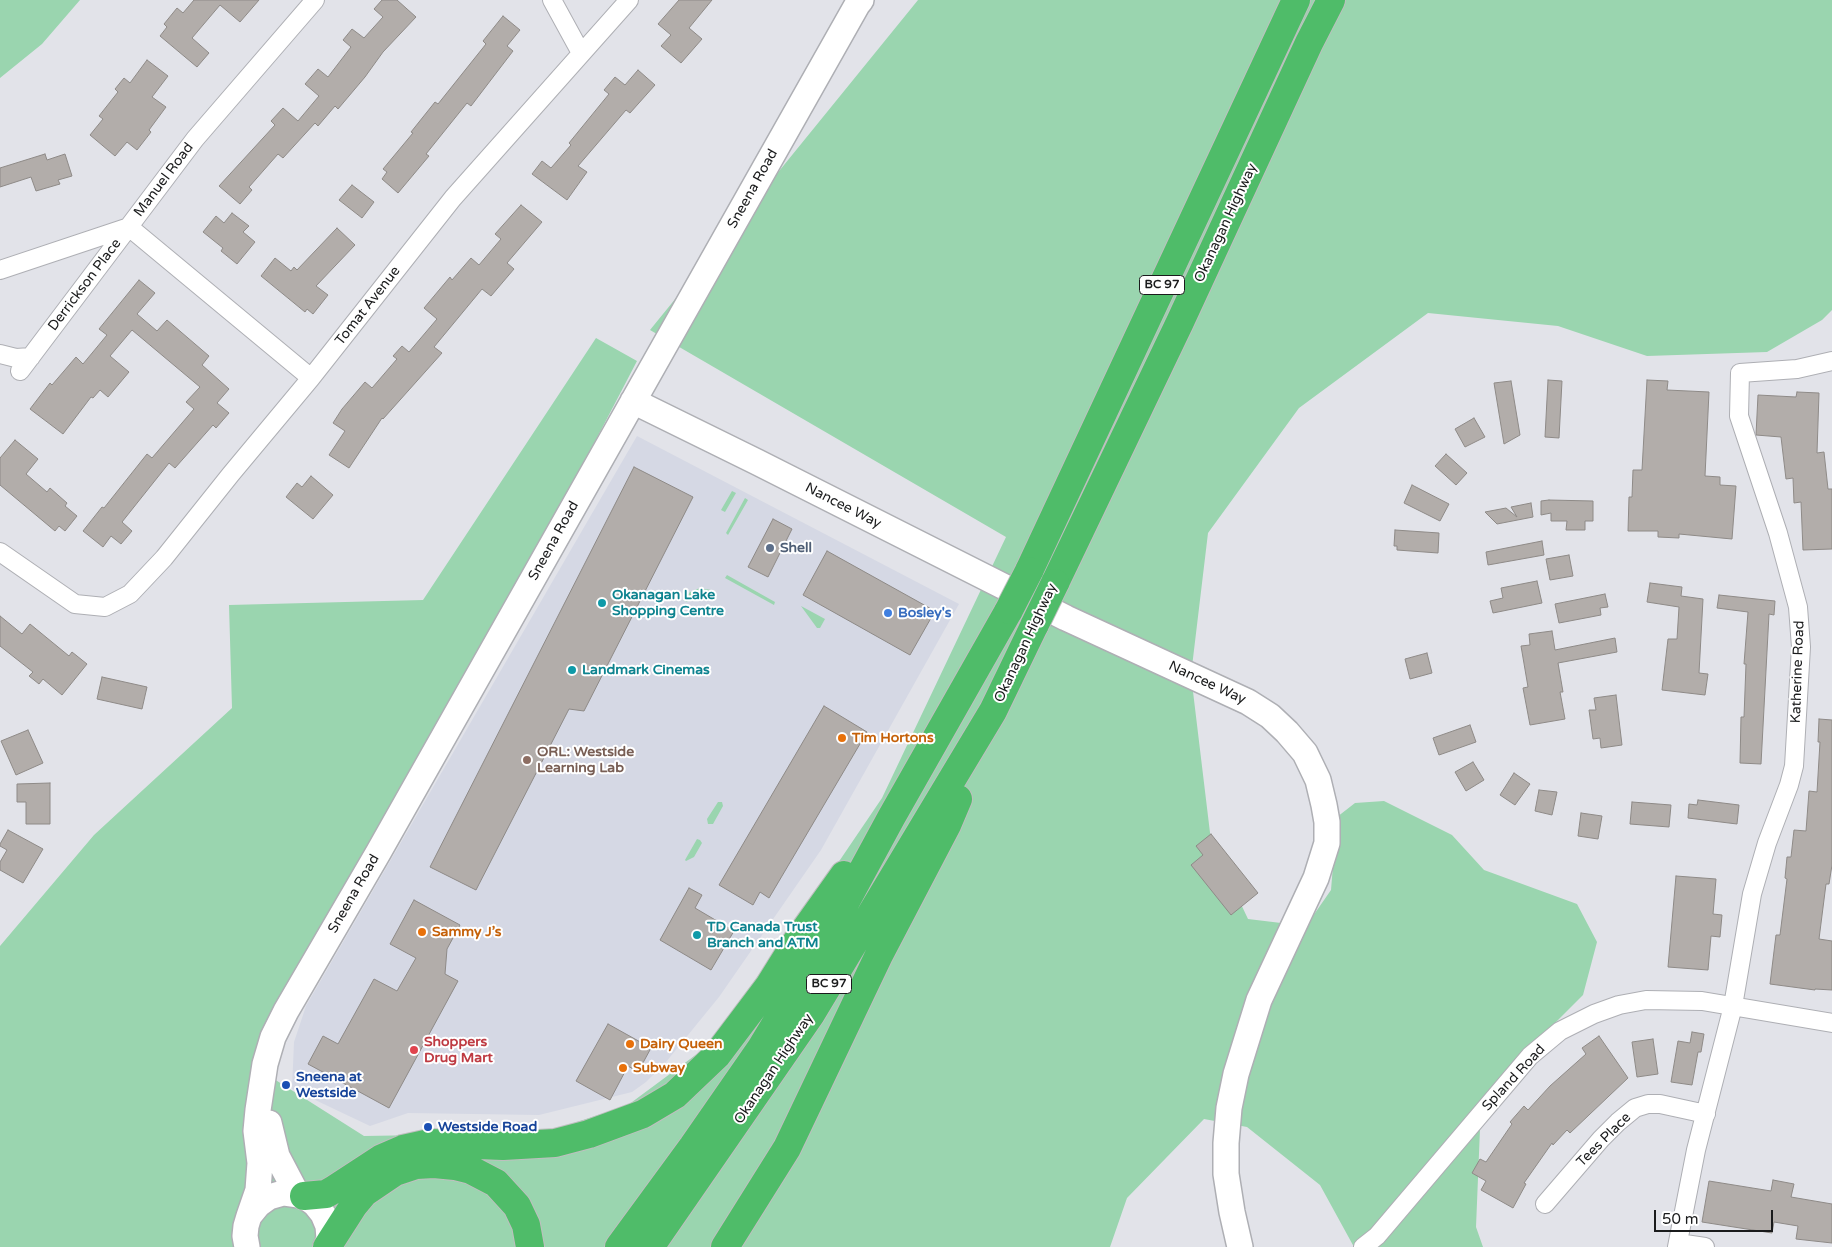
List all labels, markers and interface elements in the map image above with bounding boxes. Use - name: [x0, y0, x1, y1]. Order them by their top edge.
- street label: Manuel Road: [131, 140, 197, 220]
- street label: Sneena Road: [724, 146, 782, 232]
- street label: Okanagan Highway: [1191, 161, 1261, 285]
- street label: Derrickson Place: [45, 236, 125, 334]
- street label: Tomat Avenue: [332, 263, 404, 349]
- road number: BC 97: [1140, 276, 1184, 294]
- street label: Nancee Way: [802, 480, 884, 532]
- street label: Sneena Road: [525, 498, 583, 584]
- place label: Shell: [780, 540, 812, 556]
- marker: Shell: [764, 542, 776, 554]
- street label: Okanagan Highway: [991, 581, 1061, 705]
- place label: Okanagan Lake Shopping Centre: [612, 587, 724, 620]
- marker: Okanagan Lake Shopping Centre: [596, 597, 608, 609]
- place label: Bosley's: [898, 605, 952, 621]
- marker: Bosley's: [882, 607, 894, 619]
- street label: Katherine Road: [1788, 620, 1808, 724]
- street label: Nancee Way: [1166, 658, 1248, 708]
- place label: Landmark Cinemas: [582, 662, 710, 678]
- marker: Landmark Cinemas: [566, 664, 578, 676]
- place label: Tim Hortons: [852, 730, 934, 746]
- marker: Tim Hortons: [836, 732, 848, 744]
- place label: ORL: Westside Learning Lab: [537, 744, 634, 776]
- marker: ORL: Westside Learning Lab: [521, 754, 533, 766]
- street label: Sneena Road: [325, 852, 383, 936]
- place label: TD Canada Trust Branch and ATM: [707, 919, 818, 952]
- place label: Sammy J’s: [432, 924, 502, 940]
- marker: Sammy J’s: [416, 926, 428, 938]
- marker: TD Canada Trust Branch and ATM: [691, 929, 703, 941]
- road number: BC 97: [806, 974, 852, 994]
- street label: Okanagan Highway: [731, 1011, 817, 1127]
- place label: Shoppers Drug Mart: [424, 1034, 493, 1066]
- place label: Dairy Queen: [640, 1036, 722, 1052]
- marker: Dairy Queen: [624, 1038, 636, 1050]
- street label: Spland Road: [1479, 1041, 1549, 1115]
- marker: Shoppers Drug Mart: [408, 1044, 420, 1056]
- place label: Subway: [633, 1060, 685, 1076]
- marker: Subway: [617, 1062, 629, 1074]
- place label: Sneena at Westside: [296, 1069, 362, 1102]
- marker: Sneena at Westside: [280, 1079, 292, 1091]
- street label: Tees Place: [1573, 1109, 1635, 1171]
- place label: Westside Road: [438, 1119, 537, 1135]
- marker: Westside Road: [422, 1121, 434, 1133]
- scale bar: [1657, 1200, 1776, 1232]
- text: 50 m: [1662, 1210, 1699, 1228]

